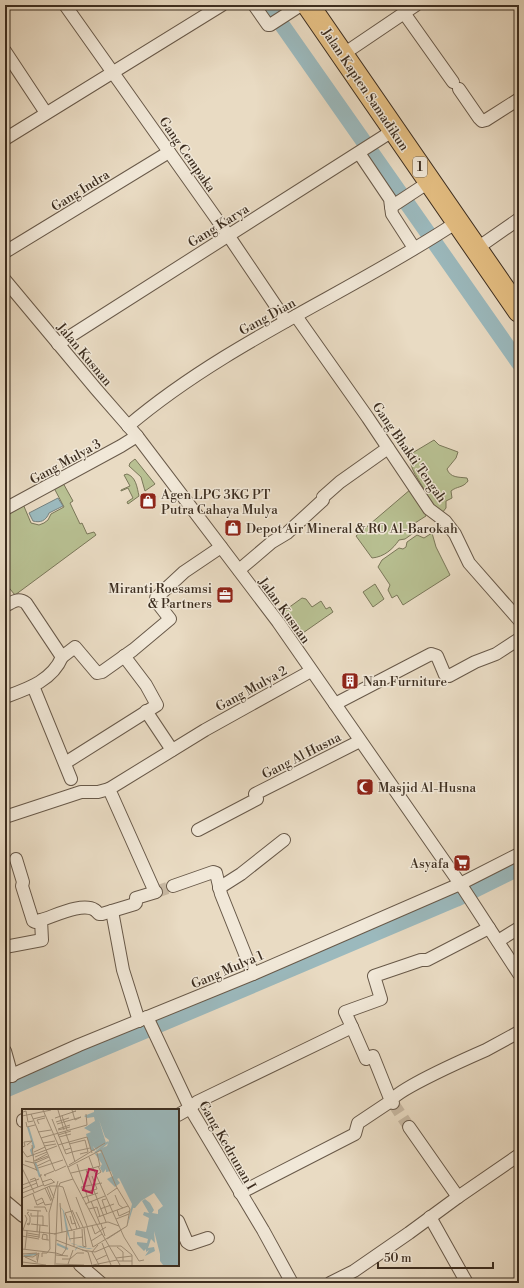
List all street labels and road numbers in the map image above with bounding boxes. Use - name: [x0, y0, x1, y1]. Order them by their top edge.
- street label: Jalan Kapten Samadikun: [318, 24, 412, 154]
- street label: Gang Cempaka: [155, 114, 219, 196]
- road number: 1: [413, 157, 427, 177]
- street label: Gang Indra: [49, 166, 113, 215]
- street label: Gang Karya: [185, 201, 252, 251]
- street label: Gang Dian: [236, 295, 299, 339]
- street label: Jalan Kusnan: [52, 319, 116, 390]
- street label: Gang Bhakti Tengah: [369, 399, 450, 506]
- street label: Gang Mulya 3: [27, 436, 104, 488]
- street label: Jalan Kusnan: [254, 574, 314, 647]
- street label: Gang Mulya 2: [213, 663, 290, 715]
- street label: Gang Al Husna: [259, 729, 344, 783]
- street label: Gang Mulya 1: [189, 947, 266, 992]
- street label: Gang Kedrunan I: [195, 1098, 259, 1193]

